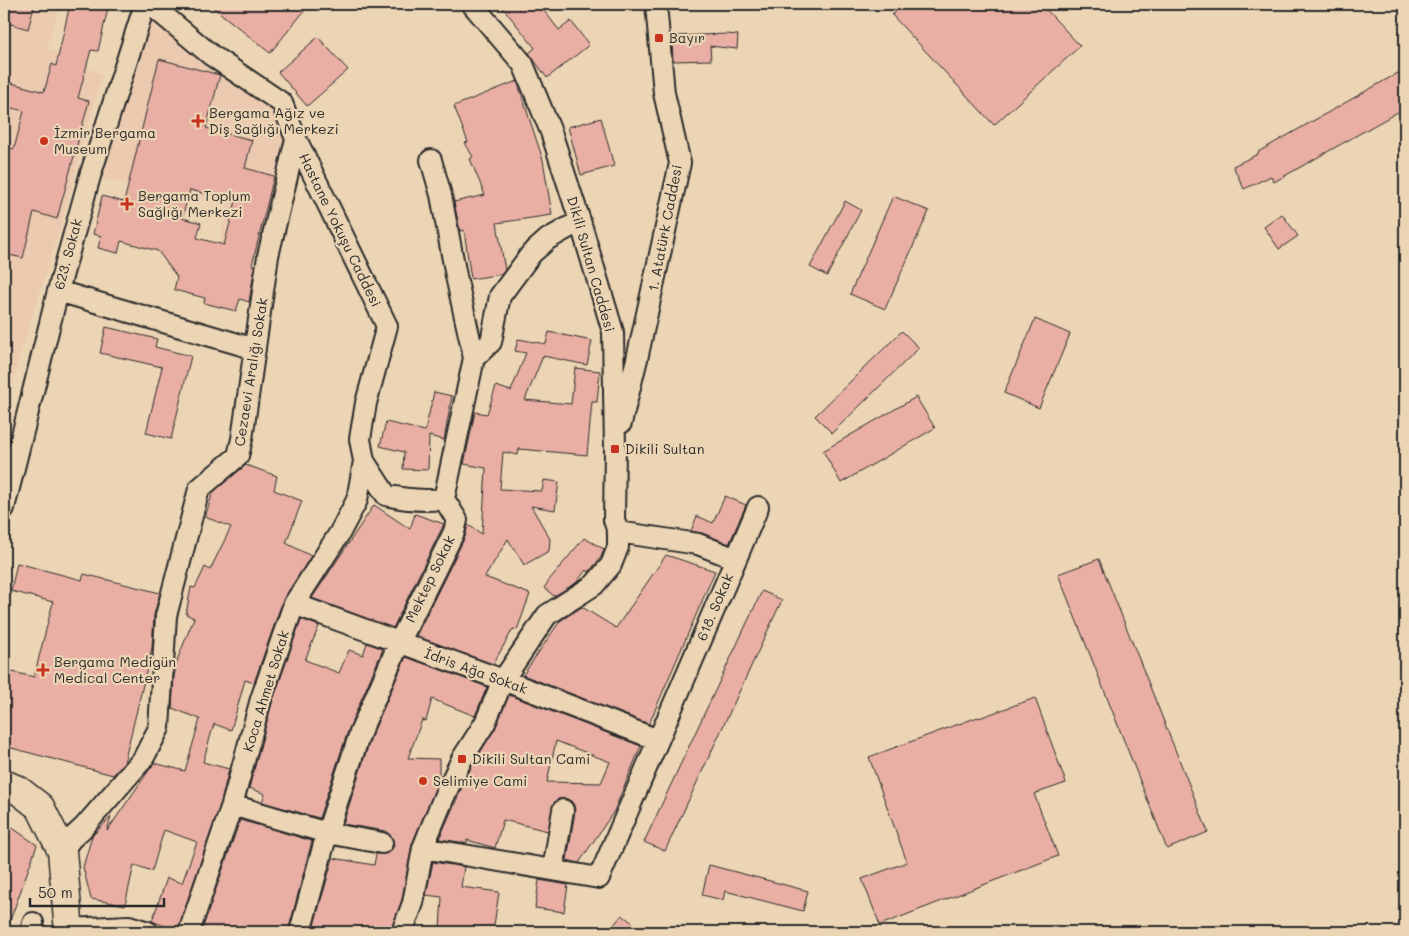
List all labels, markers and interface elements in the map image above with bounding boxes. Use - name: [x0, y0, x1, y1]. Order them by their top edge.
- place label: Bayır: [669, 28, 705, 47]
- marker: Bayır: [653, 32, 665, 44]
- place label: Bergama Ağız ve Diş Sağlığı Merkezi: [209, 103, 339, 138]
- marker: Bergama Ağız ve Diş Sağlığı Merkezi: [191, 114, 205, 128]
- place label: İzmir Bergama Museum: [54, 123, 156, 158]
- marker: İzmir Bergama Museum: [38, 135, 50, 147]
- street label: Hastane Yokuşu Caddesi: [295, 150, 386, 310]
- street label: 1. Atatürk Caddesi: [643, 163, 686, 293]
- place label: Bergama Toplum Sağlığı Merkezi: [138, 186, 251, 221]
- street label: Dikili Sultan Caddesi: [563, 194, 620, 334]
- marker: Bergama Toplum Sağlığı Merkezi: [120, 197, 134, 211]
- street label: 623. Sokak: [49, 216, 86, 292]
- street label: Cezaevi Aralığı Sokak: [229, 296, 272, 448]
- place label: Dikili Sultan: [625, 439, 705, 458]
- marker: Dikili Sultan: [609, 443, 621, 455]
- street label: Mektep Sokak: [400, 532, 459, 626]
- street label: 618. Sokak: [692, 570, 737, 643]
- street label: Koca Ahmet Sokak: [238, 628, 293, 754]
- street label: İdris Ağa Sokak: [422, 643, 530, 698]
- place label: Bergama Medigün Medical Center: [54, 652, 176, 687]
- marker: Bergama Medigün Medical Center: [36, 663, 50, 677]
- place label: Dikili Sultan Cami: [472, 749, 590, 768]
- marker: Dikili Sultan Cami: [456, 753, 468, 765]
- place label: Selimiye Cami: [433, 771, 527, 790]
- marker: Selimiye Cami: [417, 775, 429, 787]
- scale bar: [30, 876, 164, 908]
- text: 50 m: [38, 882, 73, 902]

